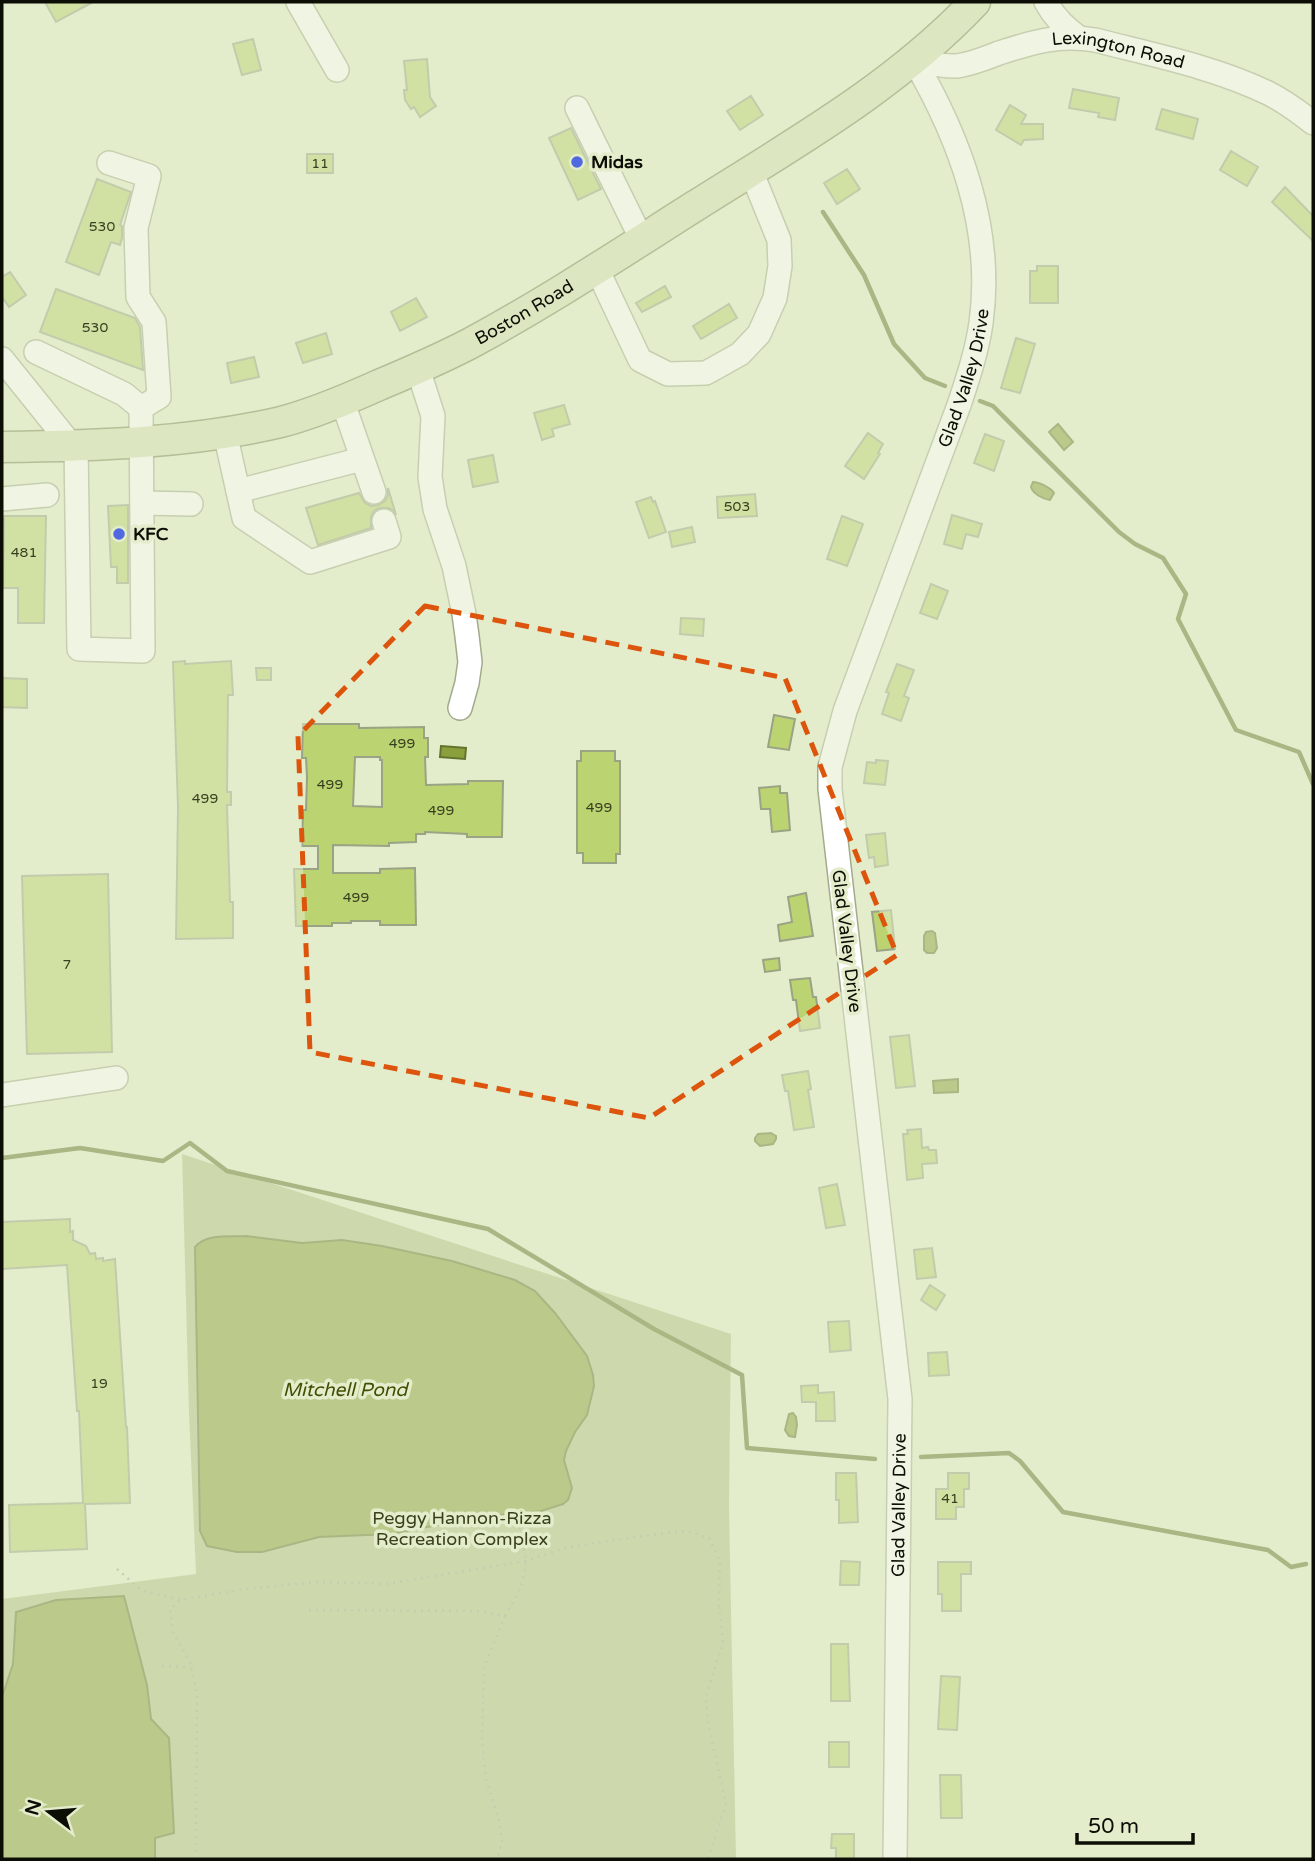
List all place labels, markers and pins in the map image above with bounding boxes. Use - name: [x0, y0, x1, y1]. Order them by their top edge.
- place label: Midas: [591, 151, 643, 173]
- marker: Midas: [569, 154, 585, 170]
- place label: KFC: [133, 523, 169, 545]
- marker: KFC: [111, 526, 127, 542]

